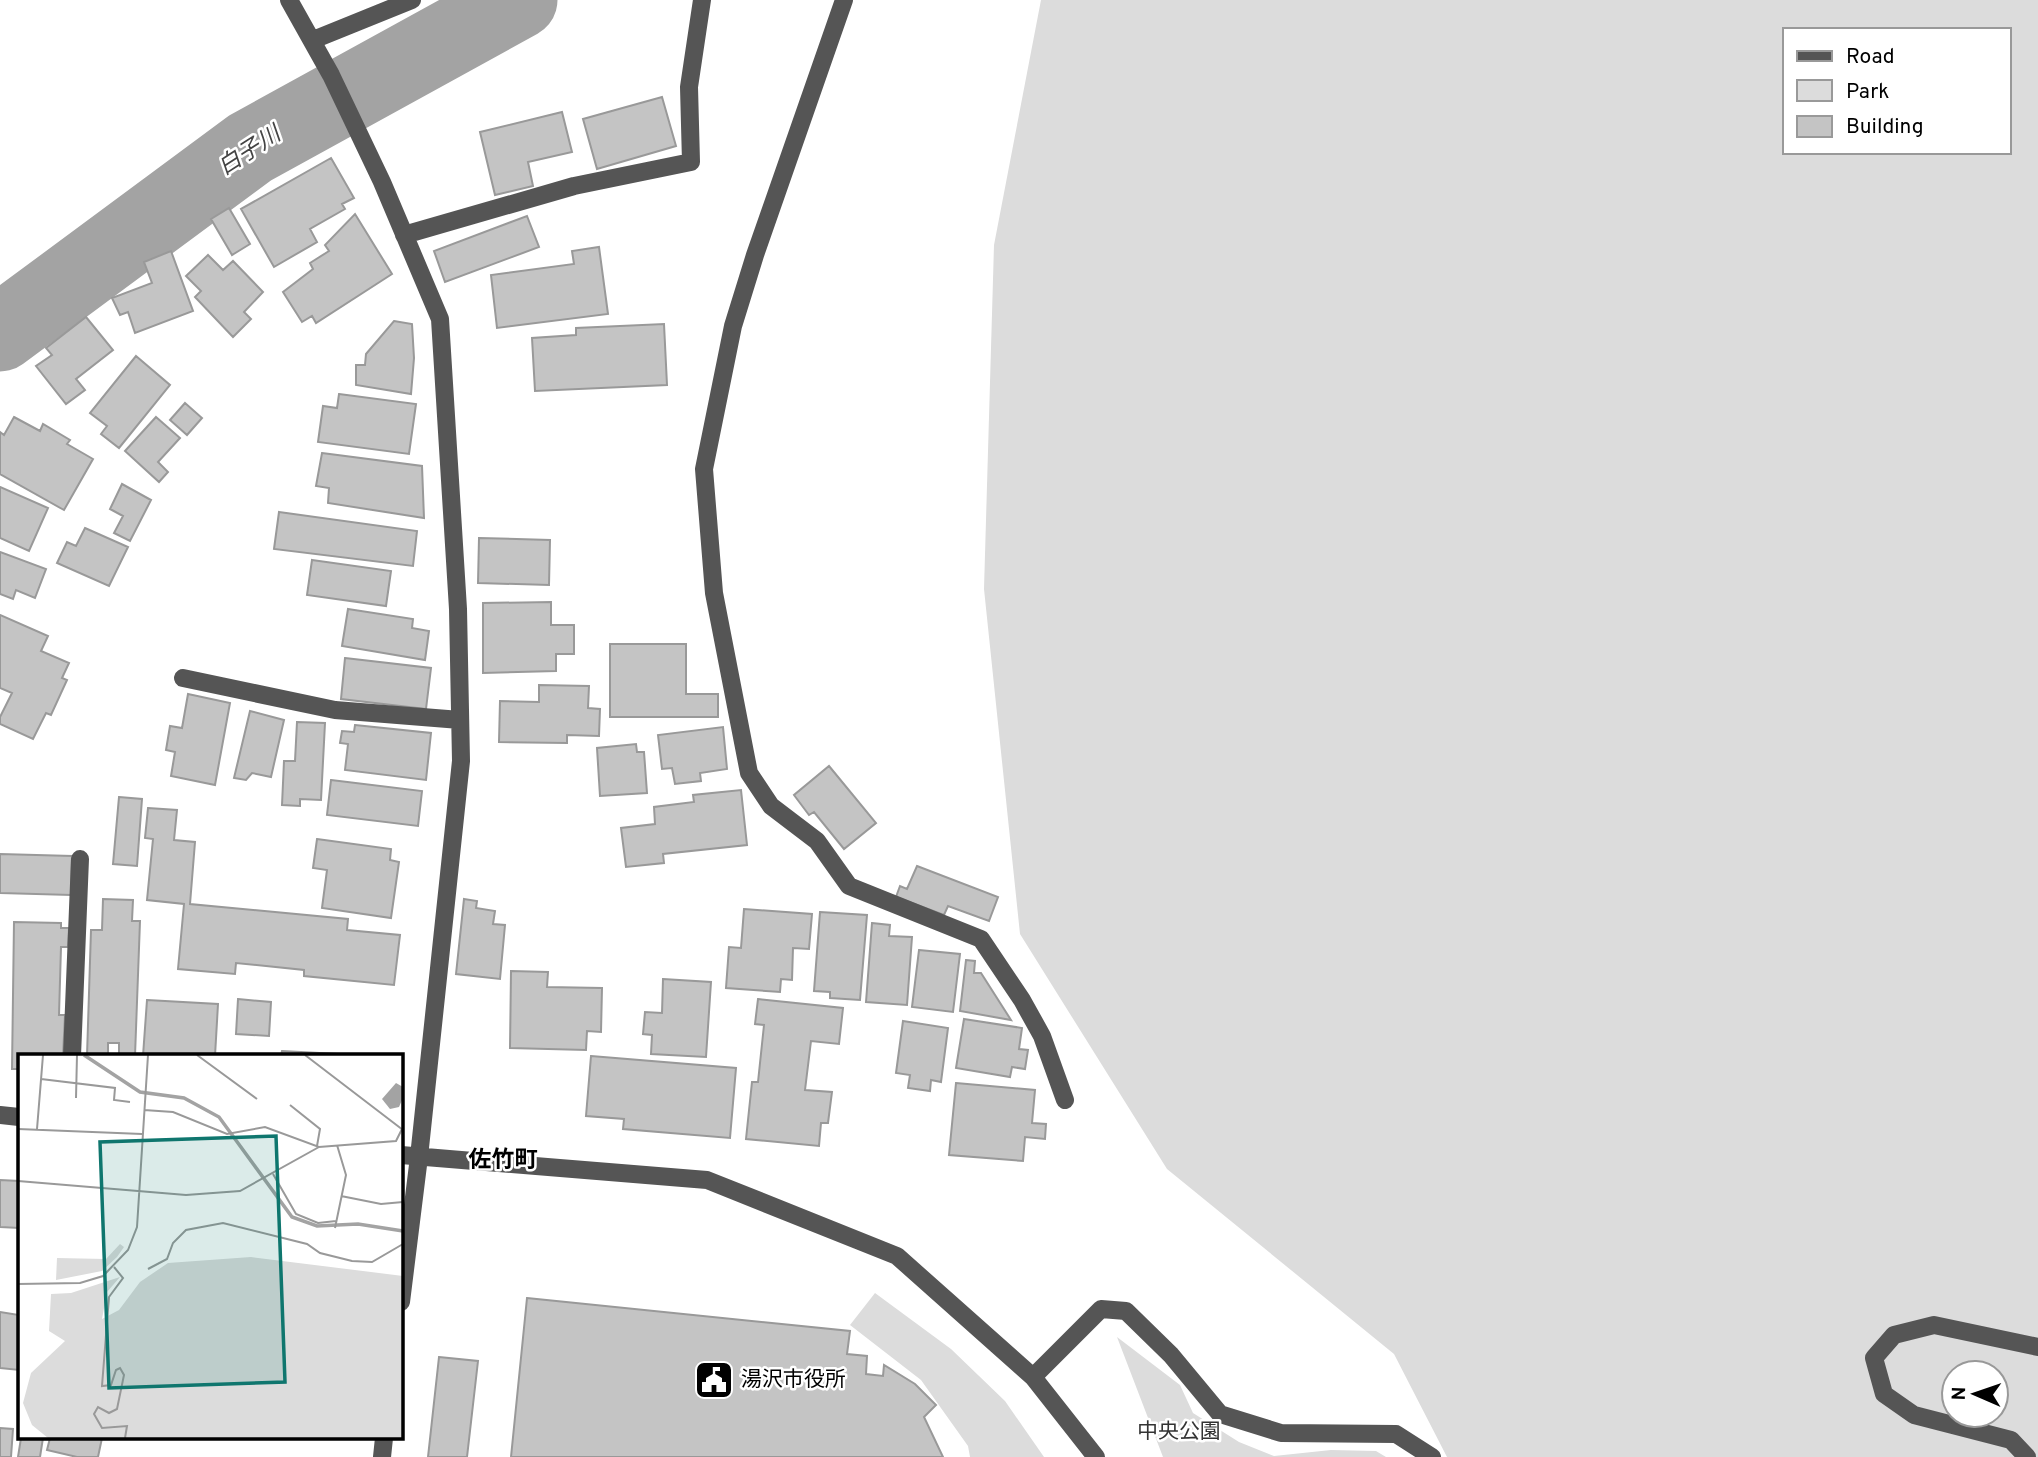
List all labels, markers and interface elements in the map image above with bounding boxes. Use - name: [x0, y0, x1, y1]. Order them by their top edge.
- legend: [1783, 28, 2010, 154]
- text: Road: [1846, 44, 1895, 71]
- text: Park: [1846, 79, 1889, 106]
- text: Building: [1846, 114, 1924, 141]
- water label: 白子川: [213, 119, 289, 183]
- inset map: [18, 1054, 402, 1440]
- district label: 佐竹町: [469, 1147, 538, 1176]
- public building icon: 湯沢市役所: [693, 1359, 735, 1401]
- north arrow: [1940, 1359, 2010, 1429]
- place label: 湯沢市役所: [741, 1367, 846, 1394]
- text: N: [1948, 1386, 1972, 1401]
- park label: 中央公園: [1137, 1419, 1221, 1446]

